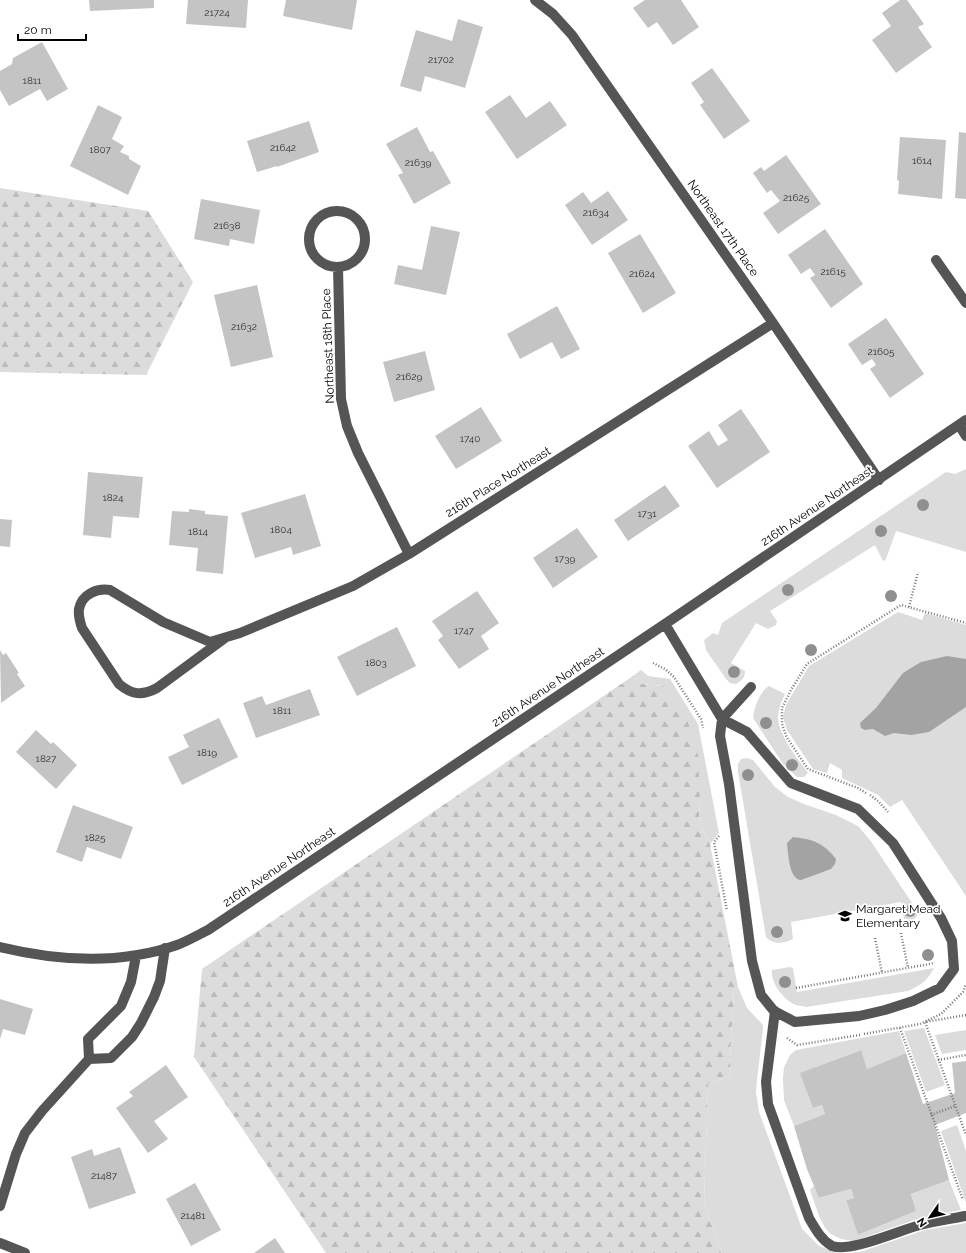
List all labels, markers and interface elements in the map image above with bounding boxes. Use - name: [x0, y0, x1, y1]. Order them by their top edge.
- house number: 21724: [204, 7, 230, 18]
- scale bar: [18, 16, 86, 42]
- text: 20 m: [24, 23, 52, 37]
- house number: 21702: [428, 54, 454, 65]
- house number: 1811: [23, 75, 42, 86]
- house number: 21642: [270, 142, 296, 153]
- house number: 1807: [89, 144, 111, 155]
- house number: 1614: [912, 155, 933, 166]
- house number: 21639: [405, 157, 431, 168]
- street label: Northeast 17th Place: [684, 177, 762, 279]
- house number: 21625: [783, 192, 810, 203]
- house number: 21634: [583, 207, 610, 218]
- house number: 21638: [214, 220, 240, 231]
- house number: 21615: [820, 266, 846, 277]
- house number: 21624: [629, 268, 656, 279]
- street label: Northeast 18th Place: [319, 288, 337, 404]
- house number: 21632: [231, 321, 257, 332]
- house number: 21605: [867, 346, 895, 357]
- house number: 21629: [396, 371, 422, 382]
- house number: 1740: [460, 433, 480, 444]
- street label: 216th Place Northeast: [443, 444, 553, 520]
- street label: 216th Avenue Northeast: [758, 463, 876, 549]
- house number: 1824: [103, 492, 124, 503]
- house number: 1731: [637, 508, 657, 519]
- house number: 1804: [270, 524, 292, 535]
- house number: 1814: [188, 526, 209, 537]
- house number: 1739: [555, 553, 576, 564]
- house number: 1747: [454, 625, 475, 636]
- street label: 216th Avenue Northeast: [489, 644, 607, 730]
- house number: 1803: [365, 657, 387, 668]
- house number: 1811: [273, 705, 292, 716]
- house number: 1819: [197, 747, 217, 758]
- house number: 1827: [36, 753, 57, 764]
- street label: 216th Avenue Northeast: [220, 824, 338, 910]
- house number: 1825: [85, 832, 106, 843]
- place label: Margaret Mead Elementary: [856, 902, 941, 930]
- school or university icon: Margaret Mead Elementary: [837, 908, 853, 924]
- house number: 21487: [91, 1170, 118, 1181]
- north arrow: [910, 1197, 950, 1237]
- house number: 21481: [180, 1210, 206, 1221]
- text: N: [914, 1215, 930, 1229]

